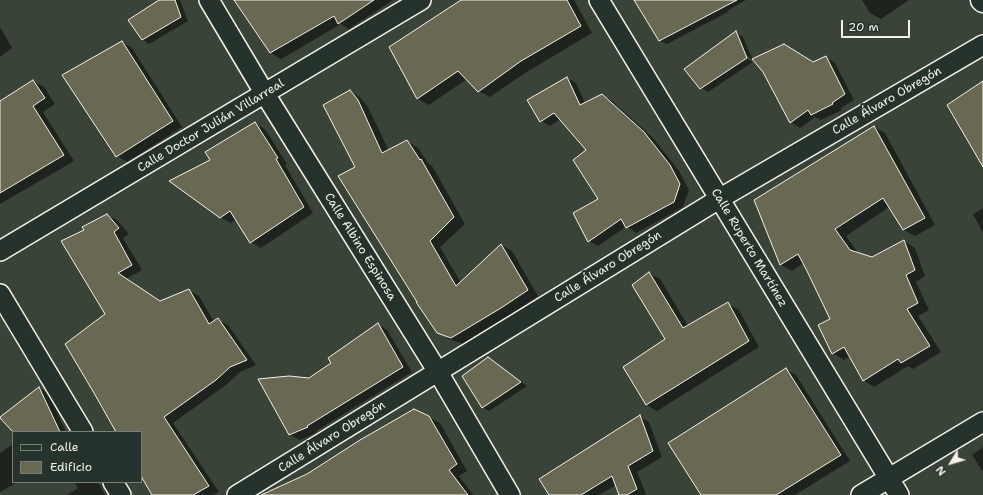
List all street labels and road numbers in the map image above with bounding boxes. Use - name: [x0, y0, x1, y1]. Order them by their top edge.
- street label: Calle Álvaro Obregón: [830, 64, 944, 138]
- street label: Calle Doctor Julián Villarreal: [135, 76, 287, 176]
- street label: Calle Ruperto Martínez: [708, 186, 790, 310]
- street label: Calle Albino Espinosa: [321, 190, 399, 304]
- street label: Calle Álvaro Obregón: [552, 228, 664, 306]
- street label: Calle Álvaro Obregón: [276, 398, 388, 476]

